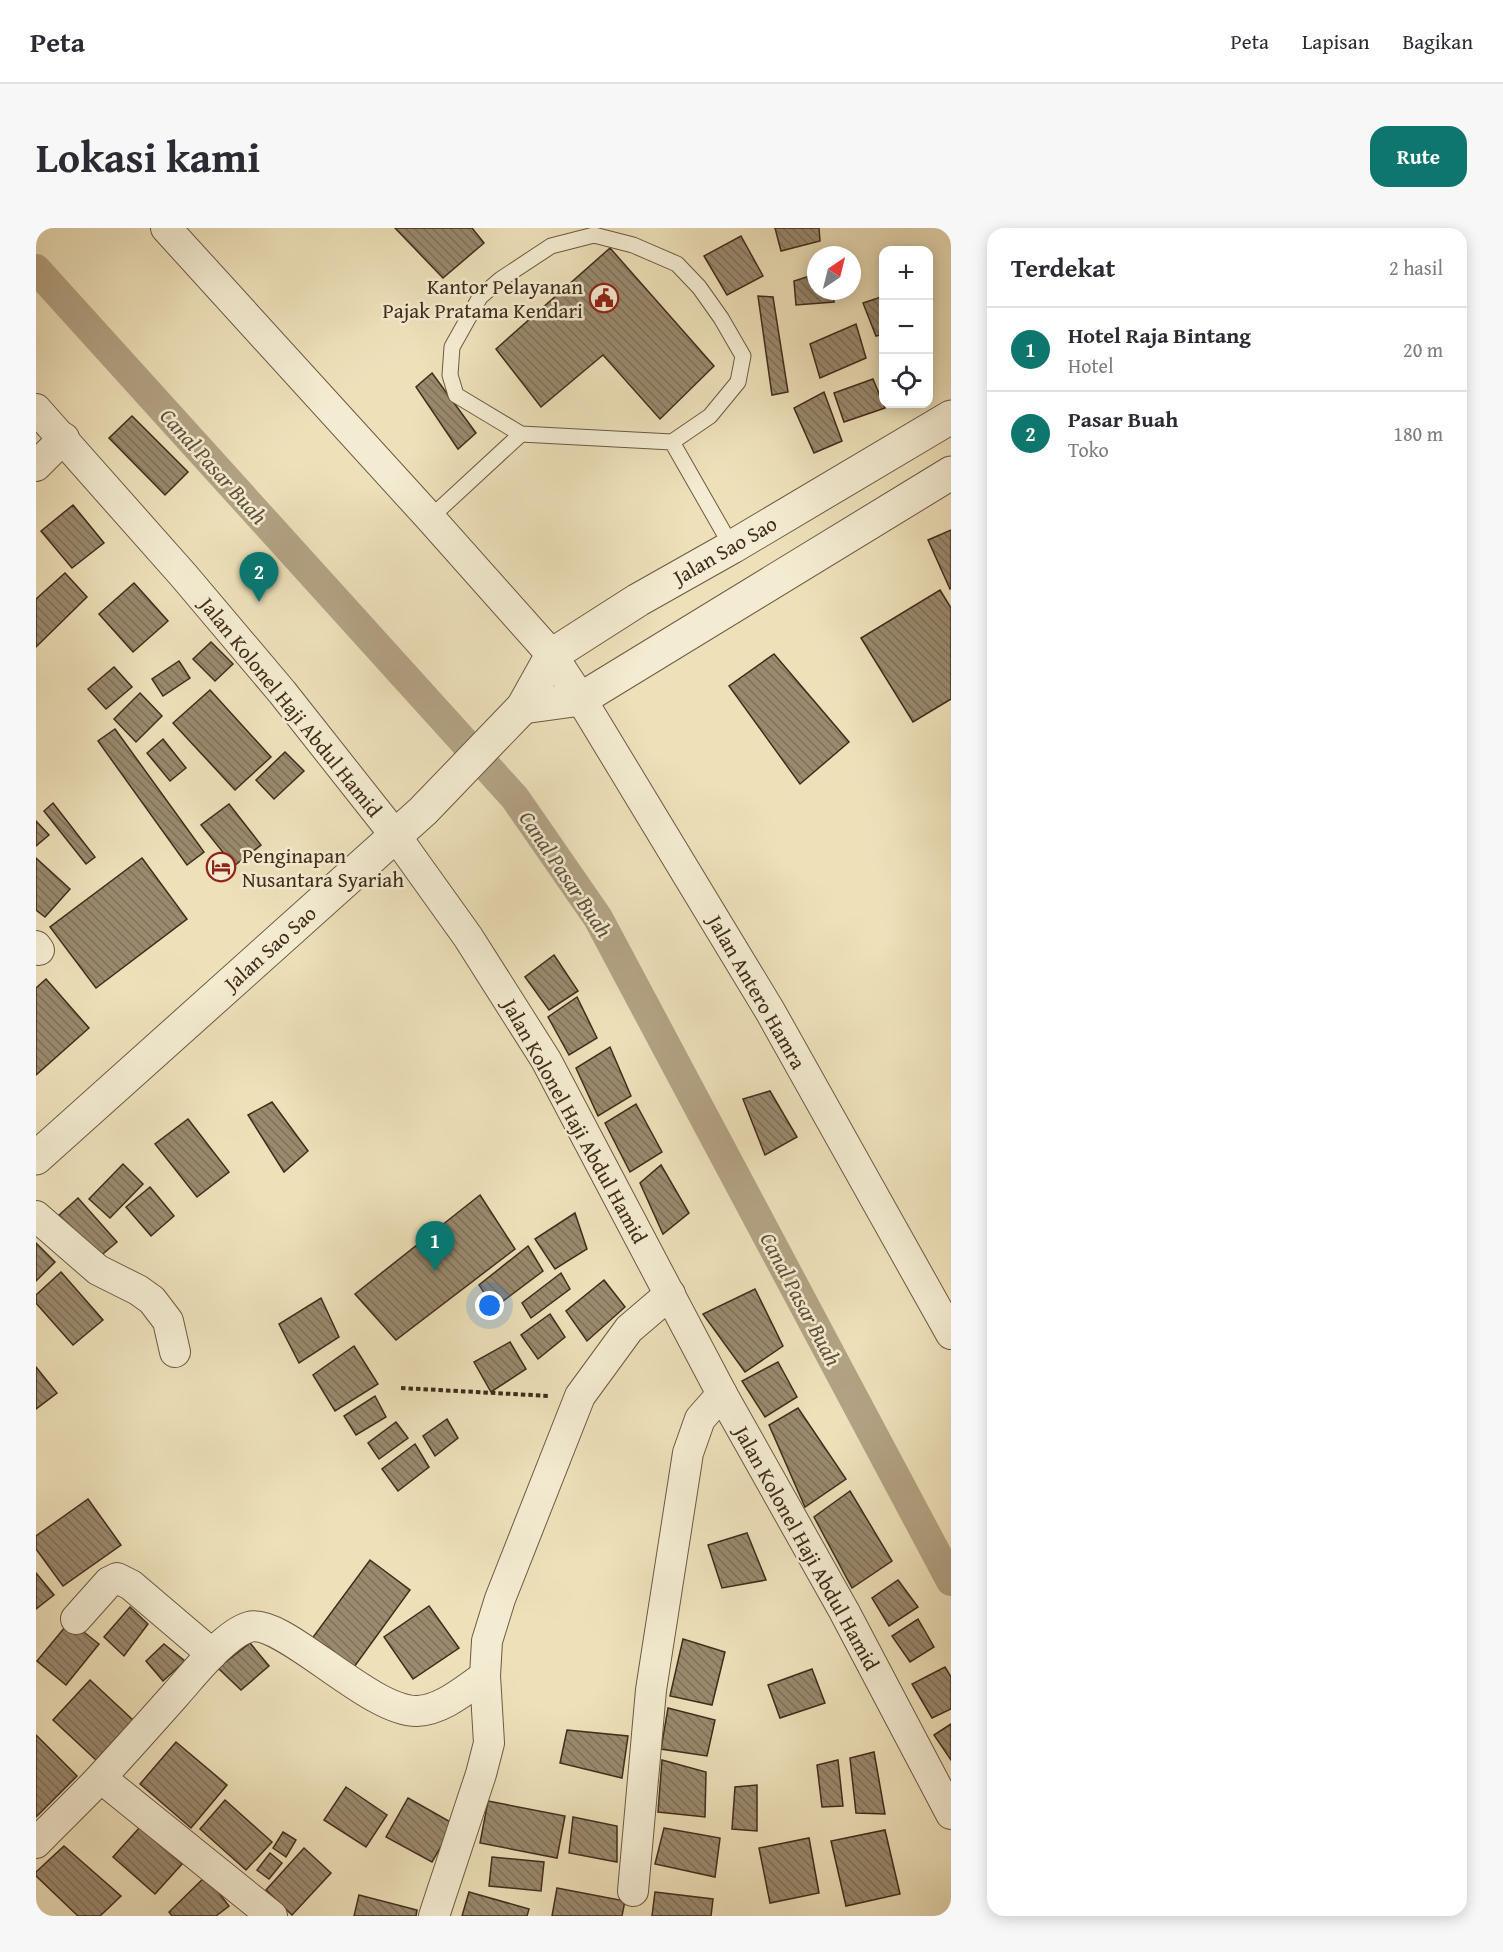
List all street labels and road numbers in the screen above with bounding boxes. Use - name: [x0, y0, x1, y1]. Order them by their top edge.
- street label: Jalan Sao Sao: [665, 508, 783, 594]
- street label: Jalan Kolonel Haji Abdul Hamid: [190, 588, 390, 824]
- street label: Jalan Sao Sao: [215, 898, 323, 1000]
- street label: Jalan Antero Hamra: [699, 906, 814, 1075]
- street label: Jalan Kolonel Haji Abdul Hamid: [493, 990, 656, 1250]
- street label: Jalan Kolonel Haji Abdul Hamid: [725, 1417, 888, 1677]

